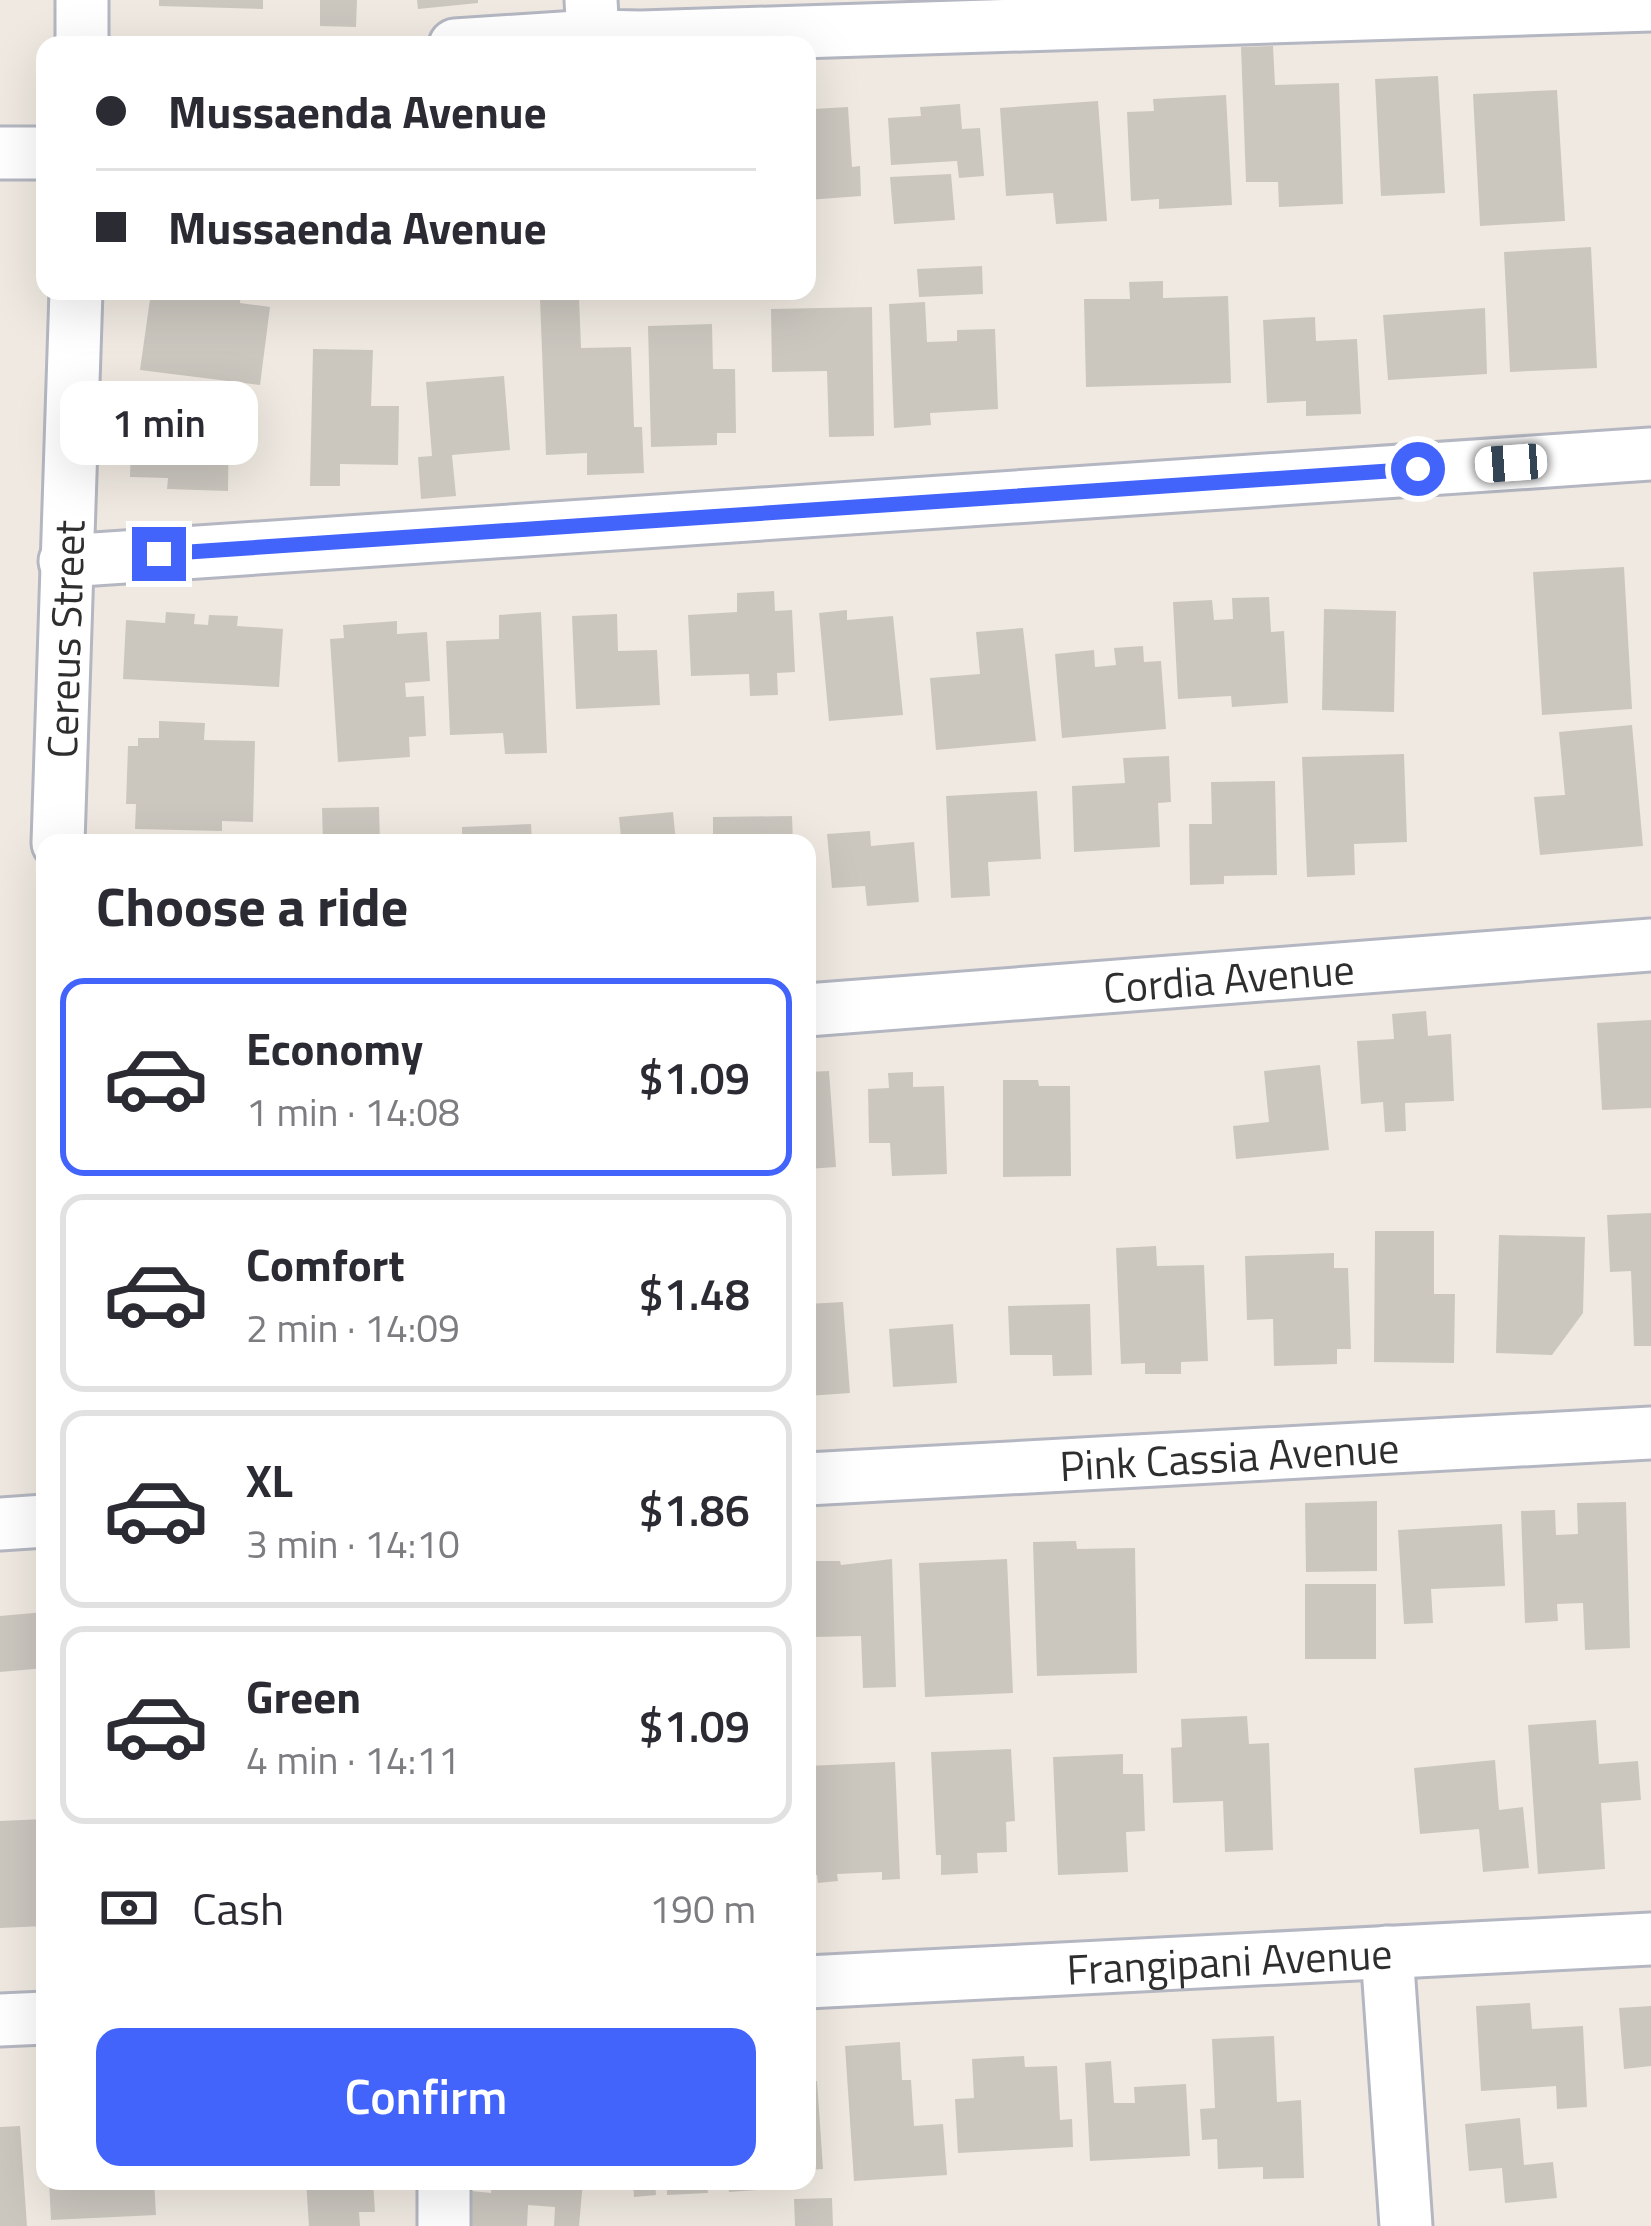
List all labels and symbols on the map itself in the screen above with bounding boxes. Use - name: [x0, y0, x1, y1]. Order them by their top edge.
- callout: 1 min: [60, 380, 258, 464]
- route start: [1391, 442, 1445, 496]
- car: [1474, 443, 1548, 483]
- street label: Cereus Street: [29, 519, 101, 759]
- route end: [132, 527, 186, 581]
- street label: Cordia Avenue: [1101, 936, 1357, 1019]
- street label: Pink Cassia Avenue: [1058, 1415, 1401, 1497]
- street label: Frangipani Avenue: [1065, 1920, 1394, 2001]

